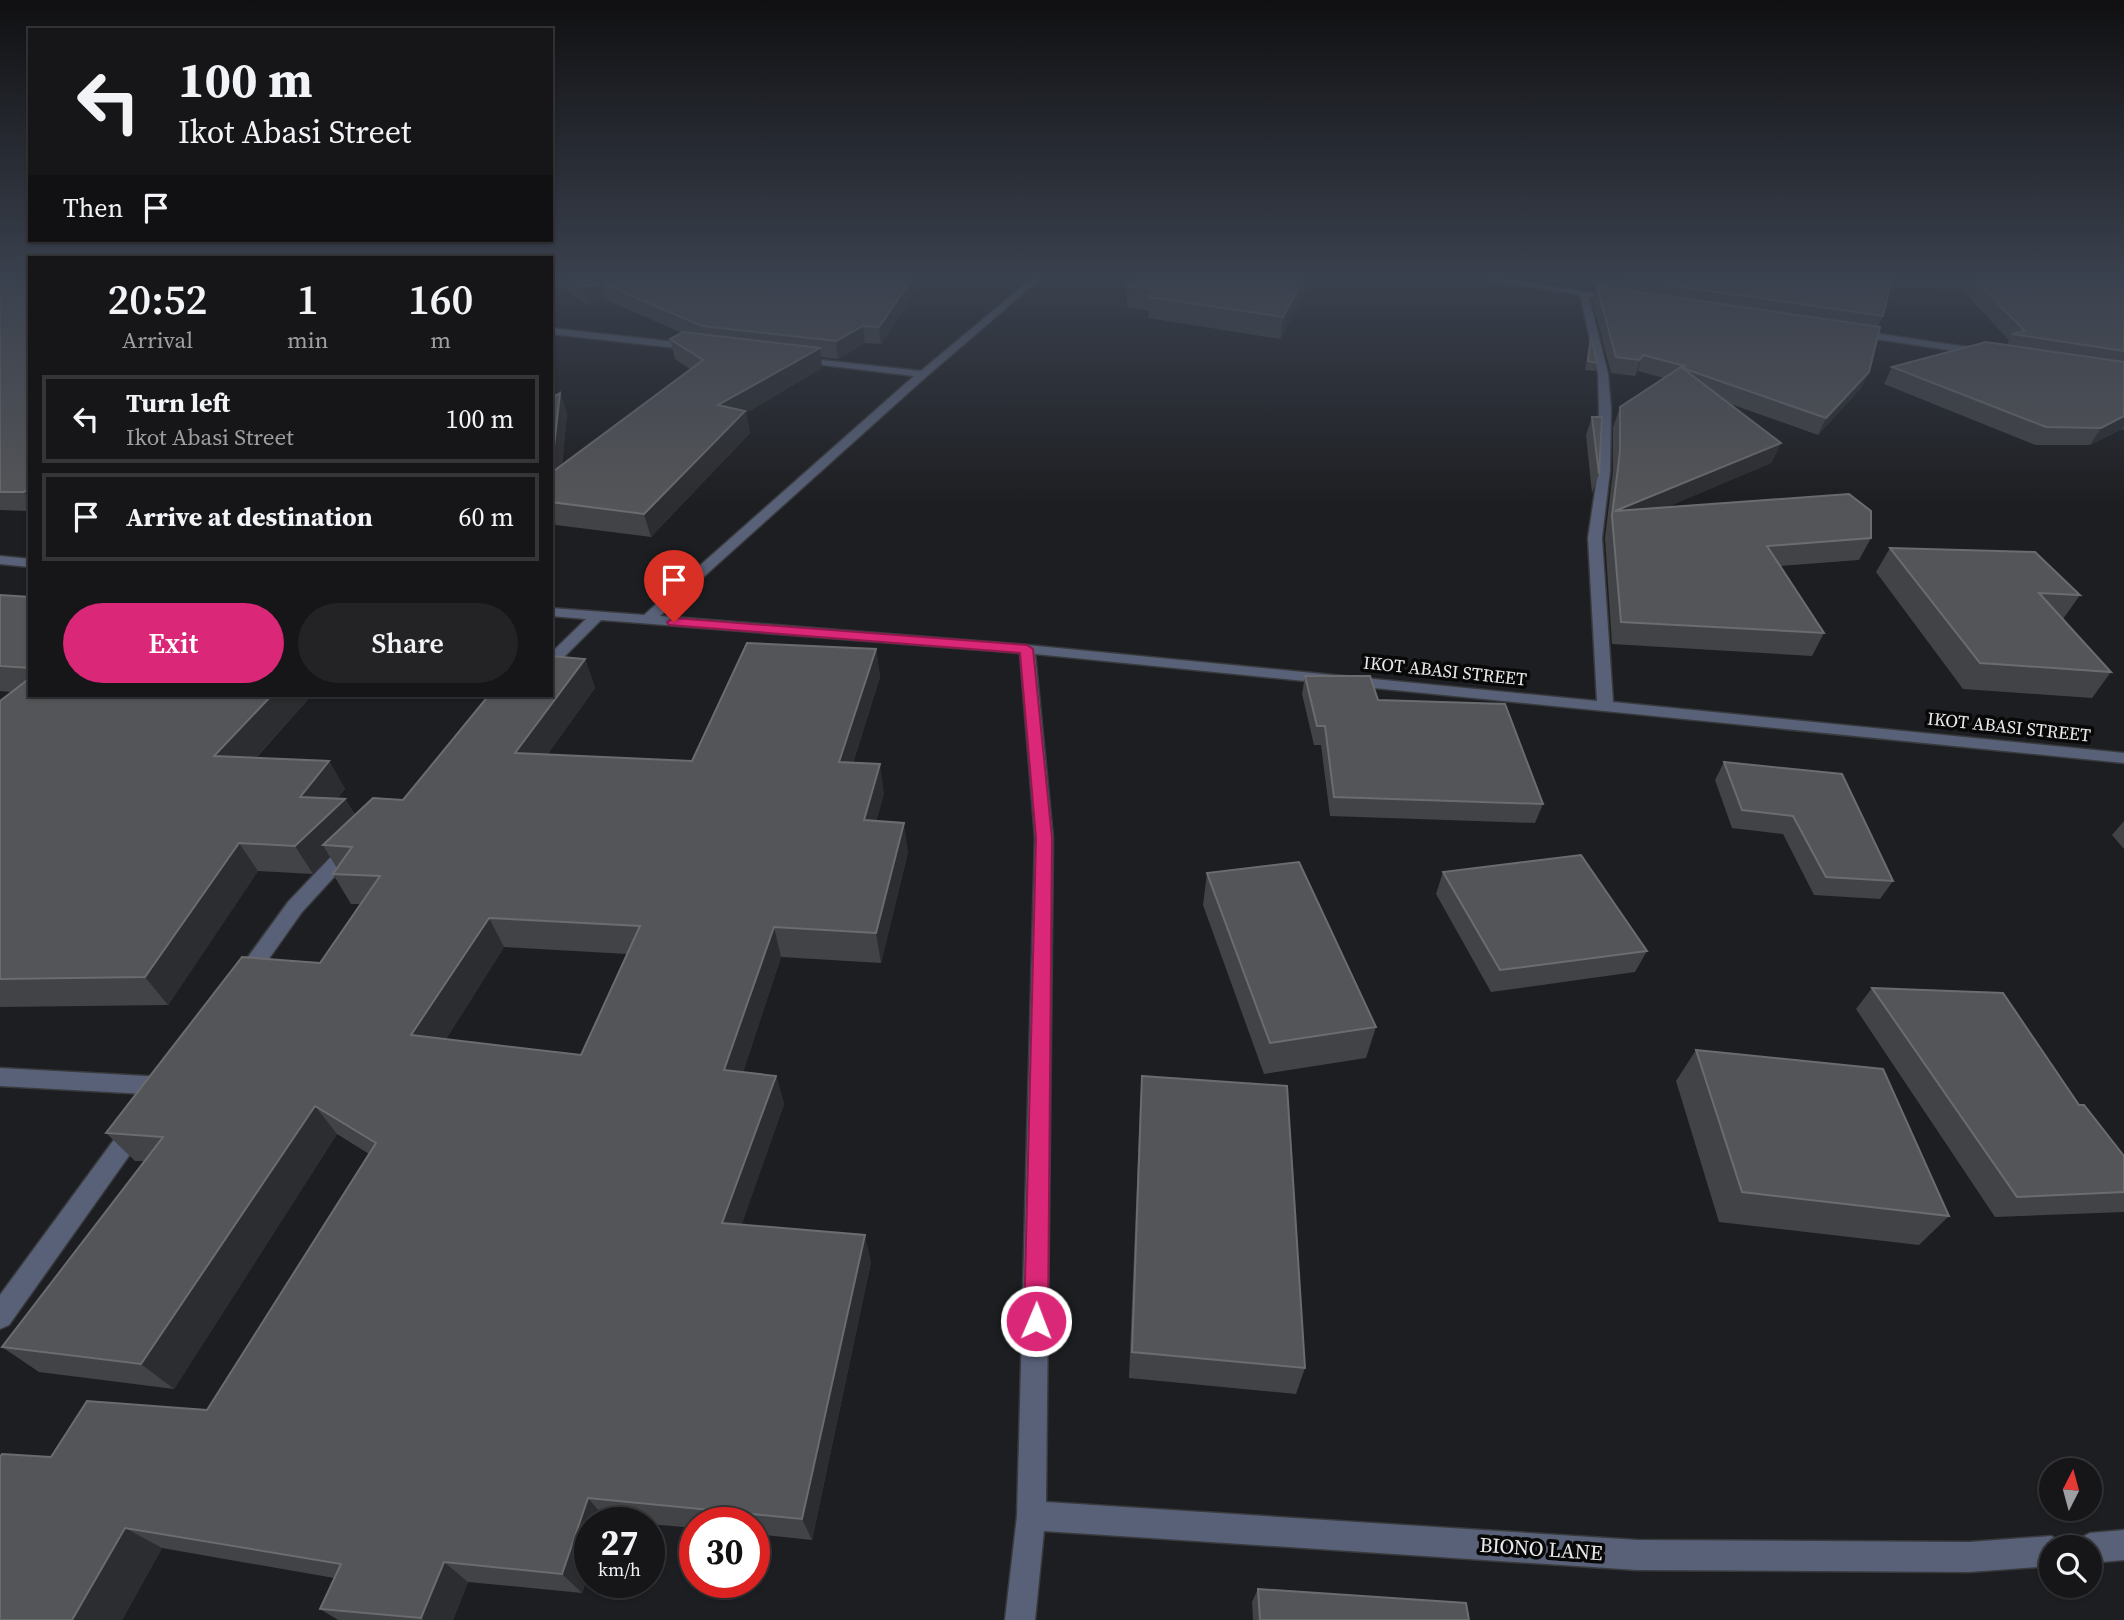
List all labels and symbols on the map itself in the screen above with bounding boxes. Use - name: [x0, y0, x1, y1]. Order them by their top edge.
- pin: [644, 550, 704, 622]
- street label: IKOT ABASI STREET: [1362, 649, 1528, 692]
- street label: IKOT ABASI STREET: [1926, 705, 2092, 748]
- position arrow: [999, 1284, 1073, 1358]
- north arrow: [2039, 1458, 2102, 1521]
- speed limit sign: 30: [679, 1507, 770, 1598]
- street label: BIONO LANE: [1479, 1530, 1604, 1567]

